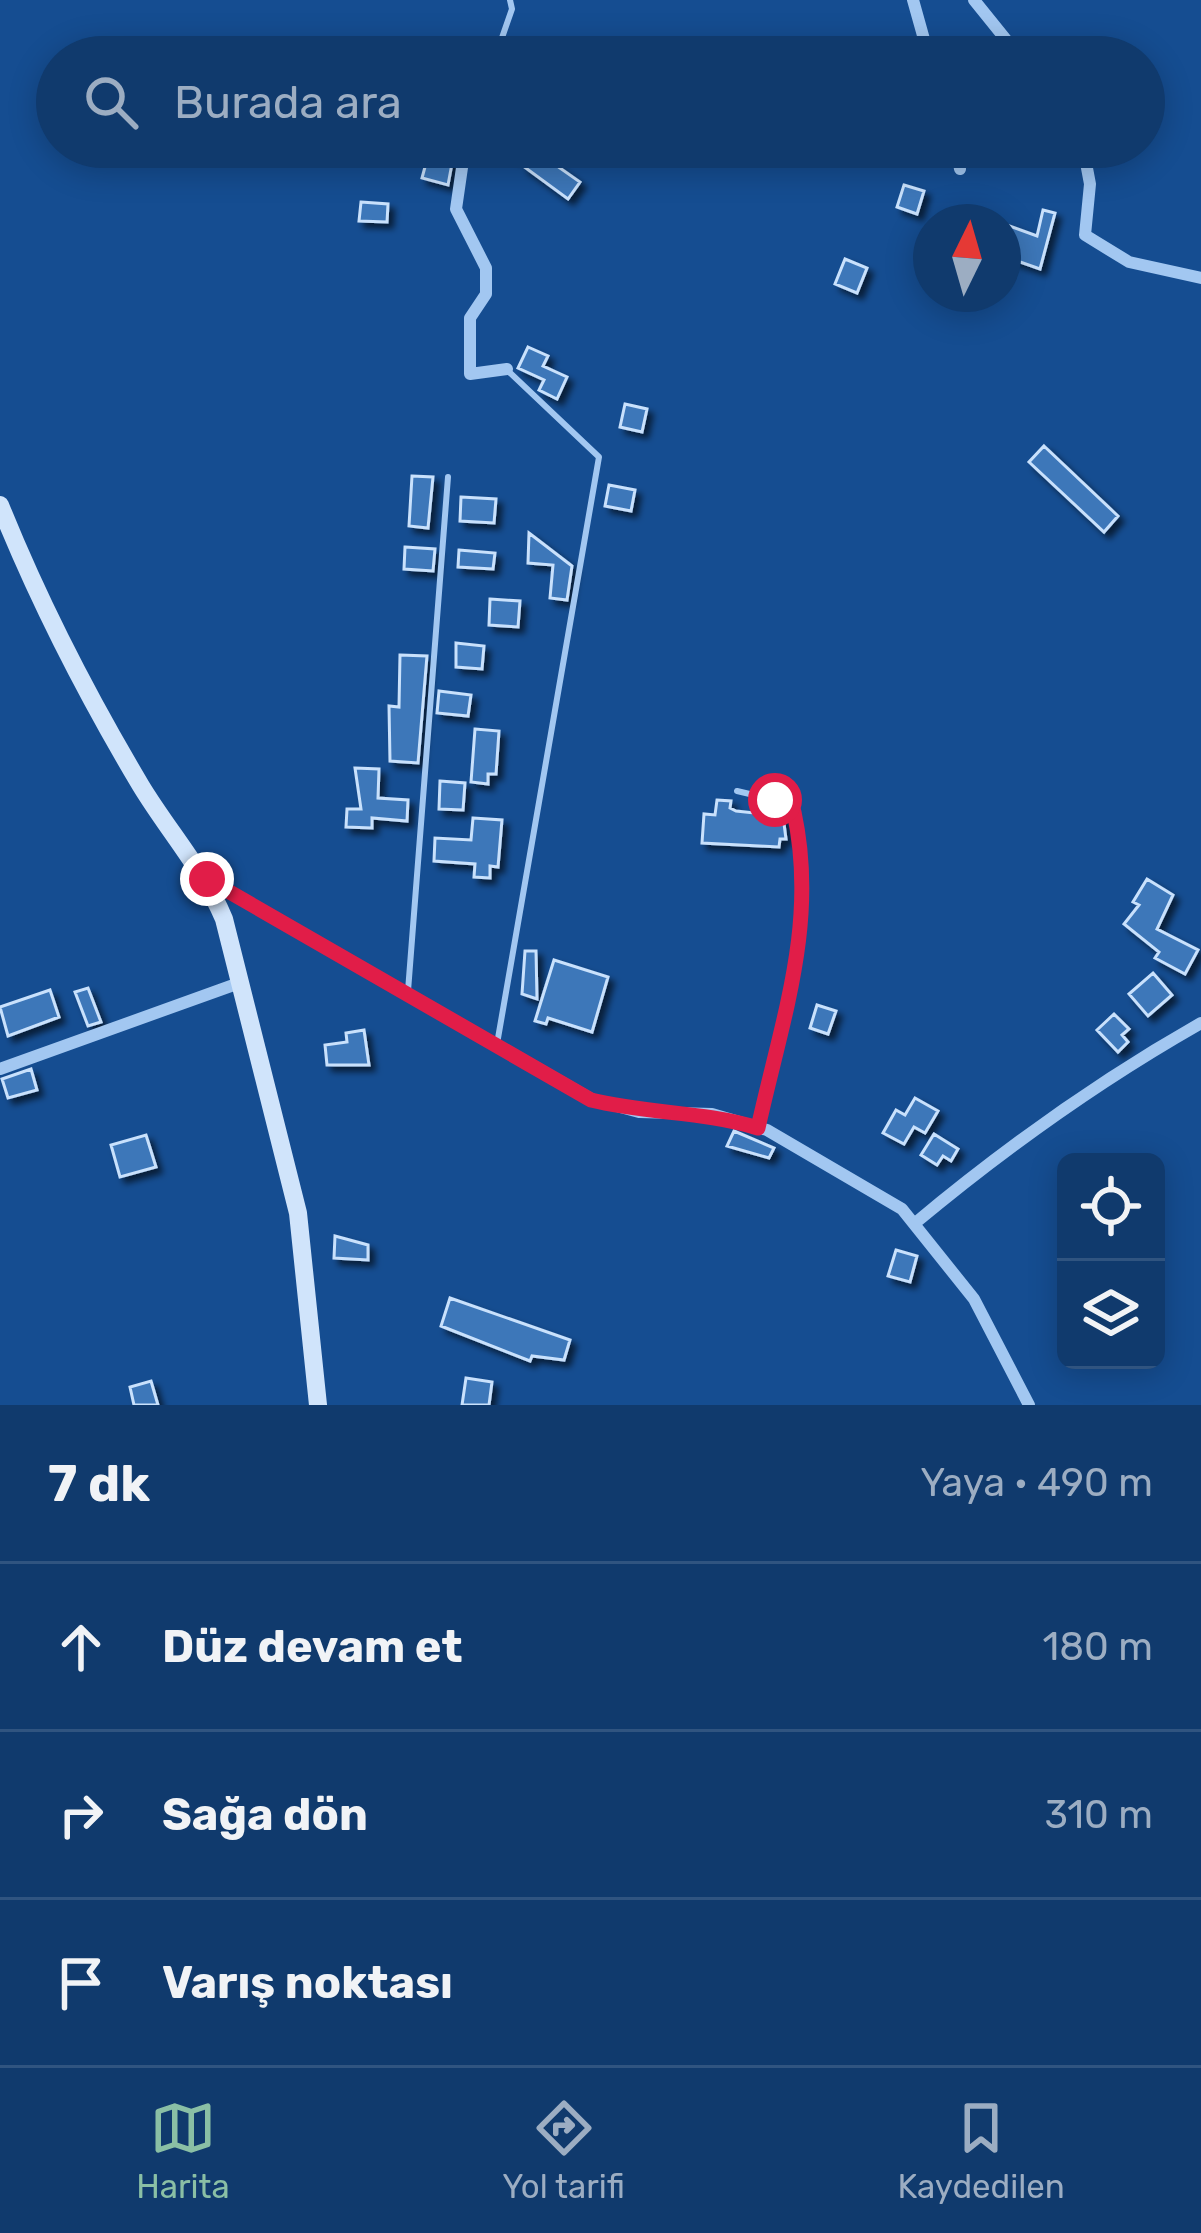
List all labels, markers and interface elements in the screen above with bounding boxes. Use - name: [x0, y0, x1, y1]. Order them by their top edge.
- search box: [36, 36, 1165, 168]
- icon: search: [78, 69, 144, 135]
- text: Burada ara: [174, 76, 402, 129]
- north arrow: [913, 204, 1021, 312]
- route start: [748, 773, 802, 827]
- route end: [180, 852, 234, 906]
- map controls: [1057, 1153, 1165, 1369]
- button: locate: [1057, 1153, 1165, 1261]
- button: layers: [1057, 1261, 1165, 1369]
- text: 7 dk: [48, 1453, 150, 1514]
- text: Yaya · 490 m: [920, 1460, 1153, 1506]
- icon: ahead: [48, 1614, 114, 1680]
- text: Düz devam et: [162, 1620, 463, 1673]
- text: 180 m: [1043, 1624, 1153, 1670]
- icon: right: [48, 1782, 114, 1848]
- text: Sağa dön: [162, 1788, 368, 1841]
- text: 310 m: [1045, 1792, 1153, 1838]
- icon: arrive: [48, 1950, 114, 2016]
- text: Varış noktası: [162, 1956, 453, 2009]
- tab: Harita: [136, 2095, 230, 2206]
- tab: Yol tarifi: [502, 2095, 625, 2206]
- tab: Kaydedilen: [897, 2095, 1065, 2206]

